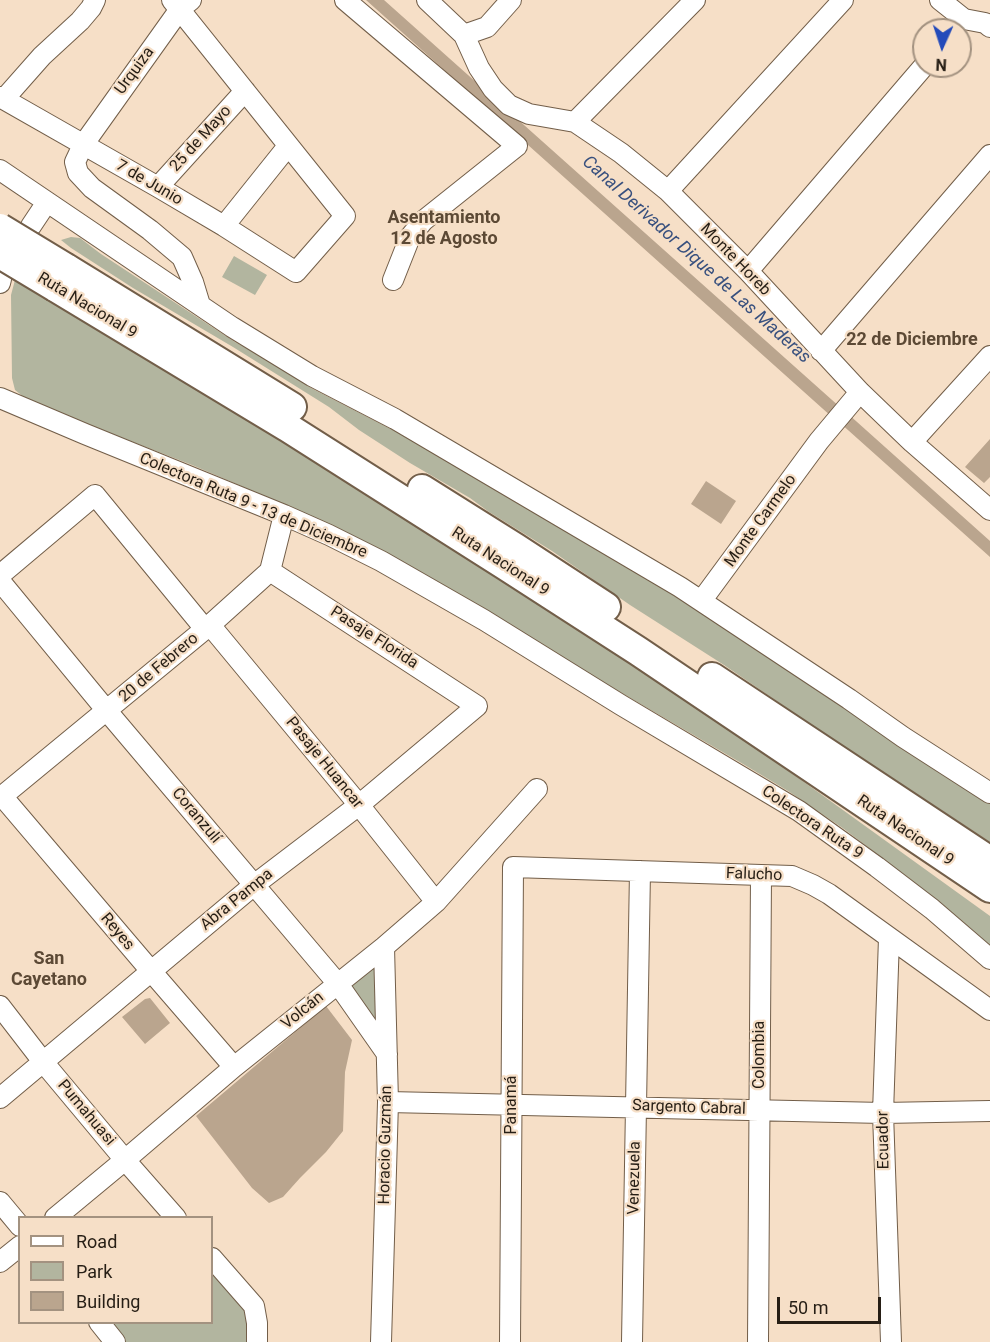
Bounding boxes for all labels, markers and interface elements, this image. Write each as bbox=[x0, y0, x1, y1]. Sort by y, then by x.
north arrow bbox=[912, 18, 972, 78]
street label: Urquiza bbox=[111, 43, 159, 99]
text: N bbox=[935, 55, 947, 74]
street label: 25 de Mayo bbox=[166, 102, 236, 176]
water label: Canal Derivador Dique de Las Maderas bbox=[577, 152, 815, 368]
street label: 7 de Junio bbox=[112, 156, 186, 210]
district label: Asentamiento 12 de Agosto bbox=[387, 207, 501, 250]
street label: Monte Horeb bbox=[696, 220, 774, 300]
street label: Ruta Nacional 9 bbox=[34, 269, 140, 343]
district label: 22 de Diciembre bbox=[846, 329, 978, 351]
street label: Colectora Ruta 9 - 13 de Diciembre bbox=[136, 449, 370, 563]
street label: Monte Carmelo bbox=[721, 471, 801, 571]
street label: Ruta Nacional 9 bbox=[448, 523, 552, 601]
street label: Pasaje Florida bbox=[326, 602, 422, 674]
street label: 20 de Febrero bbox=[115, 629, 203, 707]
street label: Pasaje Huancar bbox=[281, 713, 367, 813]
street label: Colectora Ruta 9 bbox=[758, 782, 866, 864]
street label: Coranzulí bbox=[167, 784, 225, 848]
street label: Ruta Nacional 9 bbox=[853, 792, 957, 870]
street label: Falucho bbox=[726, 864, 782, 886]
street label: Abra Pampa bbox=[197, 865, 277, 935]
street label: Reyes bbox=[96, 910, 138, 954]
district label: San Cayetano bbox=[11, 948, 87, 990]
street label: Volcán bbox=[278, 988, 328, 1034]
street label: Colombia bbox=[750, 1021, 770, 1089]
street label: Pumahuasi bbox=[53, 1076, 119, 1150]
street label: Panamá bbox=[502, 1076, 522, 1134]
street label: Horacio Guzmán bbox=[375, 1085, 397, 1205]
street label: Sargento Cabral bbox=[632, 1096, 746, 1120]
street label: Ecuador bbox=[874, 1111, 894, 1169]
street label: Venezuela bbox=[625, 1141, 645, 1215]
legend bbox=[18, 1216, 213, 1324]
text: Road bbox=[76, 1231, 117, 1252]
text: Park bbox=[76, 1261, 112, 1282]
scale bar bbox=[780, 1285, 884, 1323]
text: Building bbox=[76, 1291, 140, 1312]
text: 50 m bbox=[788, 1297, 828, 1318]

